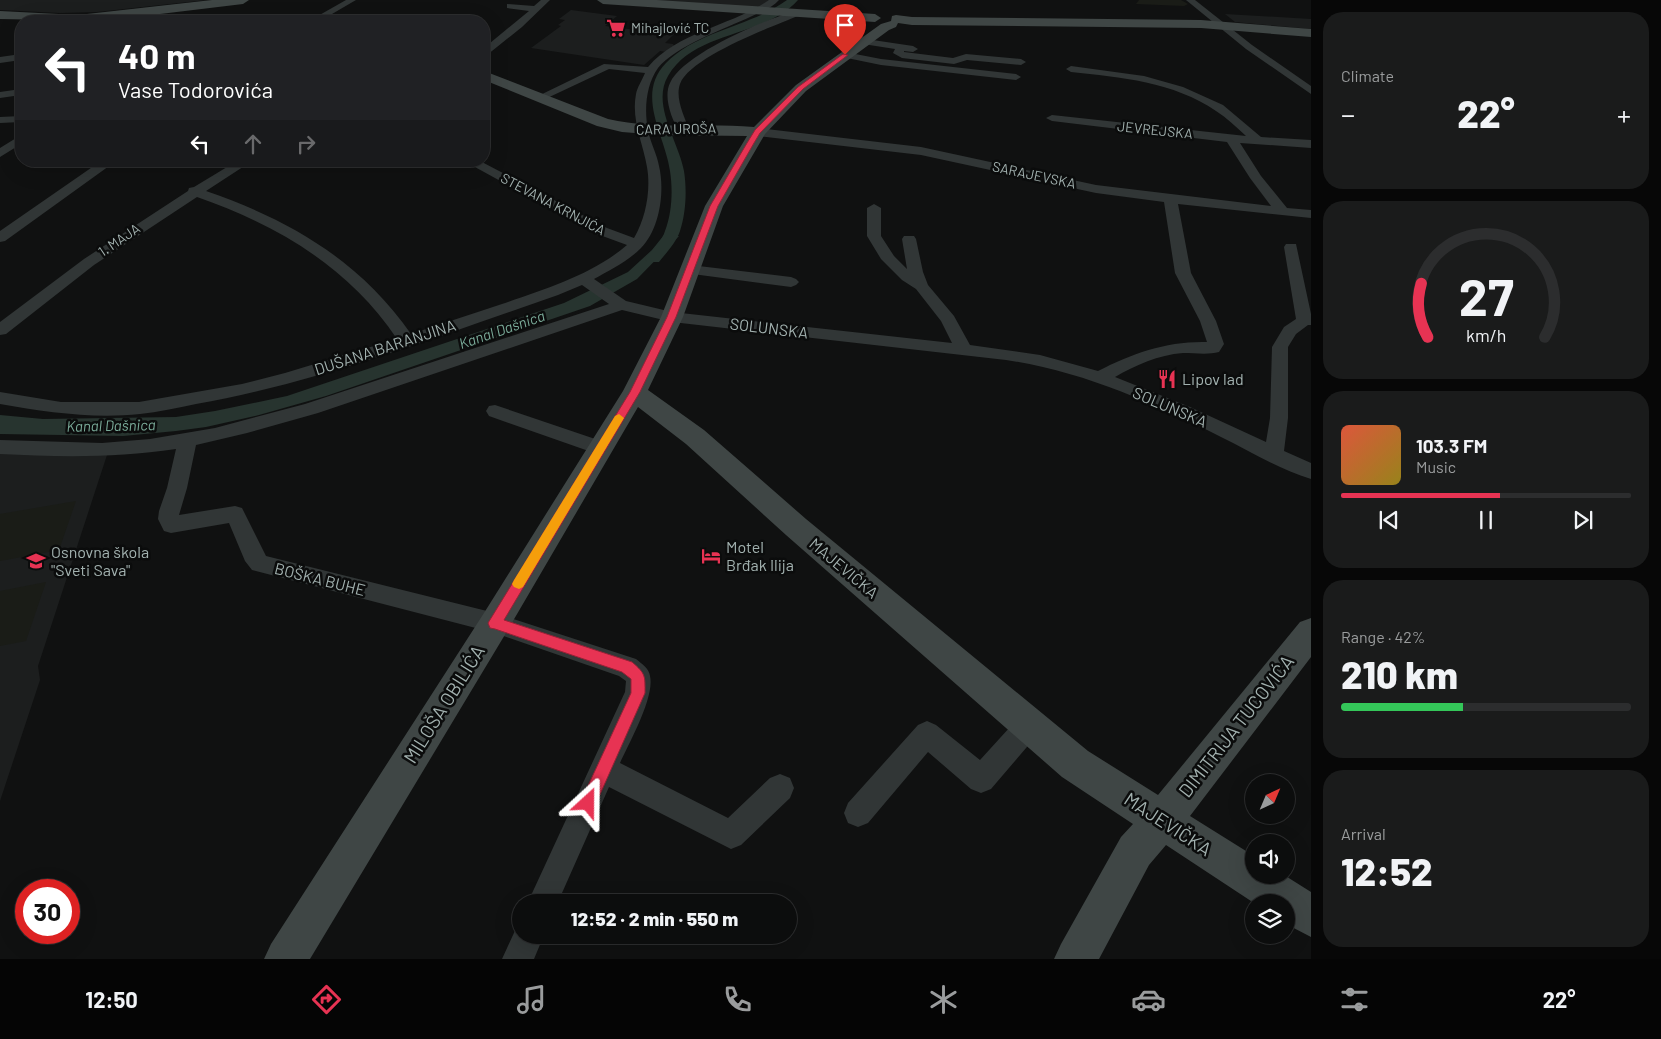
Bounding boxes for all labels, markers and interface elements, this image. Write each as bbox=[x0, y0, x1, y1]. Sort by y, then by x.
pin bbox=[824, 4, 866, 55]
icon: arrive bbox=[831, 11, 859, 39]
supermarket icon: Mihajlović TC bbox=[605, 17, 627, 39]
place label: Mihajlović TC bbox=[631, 19, 709, 36]
text: 40 m bbox=[118, 34, 195, 76]
icon: left bbox=[35, 35, 100, 100]
text: Climate bbox=[1341, 66, 1394, 85]
text: Vase Todorovića bbox=[118, 76, 273, 102]
text: 22° bbox=[1457, 90, 1515, 136]
text: − bbox=[1341, 97, 1355, 131]
text: + bbox=[1617, 97, 1631, 131]
street label: JEVREJSKA bbox=[1117, 117, 1194, 142]
street label: CARA UROŠA bbox=[636, 119, 717, 138]
icon: left bbox=[186, 130, 214, 158]
icon: ahead bbox=[239, 130, 267, 158]
icon: right bbox=[292, 130, 320, 158]
street label: SARAJEVSKA bbox=[991, 157, 1078, 192]
street label: STEVANA KRNJIĆA bbox=[498, 169, 609, 239]
street label: 1. MAJA bbox=[95, 219, 143, 260]
text: 27 bbox=[1459, 264, 1514, 326]
water label: Kanal Dašnica bbox=[456, 306, 547, 352]
street label: SOLUNSKA bbox=[729, 313, 810, 342]
street label: DUŠANA BARANJINA bbox=[312, 315, 458, 378]
text: km/h bbox=[1466, 324, 1506, 346]
restaurant icon: Lipov lad bbox=[1156, 368, 1178, 390]
place label: Lipov lad bbox=[1182, 369, 1244, 388]
street label: SOLUNSKA bbox=[1130, 382, 1210, 431]
water label: Kanal Dašnica bbox=[66, 415, 156, 435]
text: 103.3 FM bbox=[1416, 434, 1487, 457]
text: Music bbox=[1416, 457, 1456, 476]
icon: previous bbox=[1375, 506, 1403, 534]
icon: pause bbox=[1472, 506, 1500, 534]
icon: next bbox=[1569, 506, 1597, 534]
street label: MAJEVIČKA bbox=[806, 533, 883, 602]
place label: Motel Brđak Ilija bbox=[726, 537, 794, 574]
place label: Osnovna škola "Sveti Sava" bbox=[51, 542, 149, 579]
hotel icon: Motel Brđak Ilija bbox=[700, 545, 722, 567]
school or university icon: Osnovna škola "Sveti Sava" bbox=[25, 550, 47, 572]
street label: BOŠKA BUHE bbox=[273, 558, 368, 599]
text: Range · 42% bbox=[1341, 627, 1425, 646]
street label: MILOŠA OBILIĆA bbox=[398, 640, 489, 767]
street label: DIMITRIJA TUCOVIĆA bbox=[1173, 650, 1298, 801]
text: 210 km bbox=[1341, 651, 1458, 697]
north arrow bbox=[1245, 774, 1295, 824]
map controls bbox=[1245, 774, 1295, 944]
position arrow bbox=[561, 776, 613, 828]
street label: MAJEVIČKA bbox=[1120, 787, 1216, 860]
text: Arrival bbox=[1341, 824, 1386, 843]
button: sound bbox=[1245, 834, 1295, 884]
text: 12:52 bbox=[1341, 848, 1433, 894]
speed limit sign: 30 bbox=[15, 879, 80, 944]
button: layers bbox=[1245, 894, 1295, 944]
text: 12:52 · 2 min · 550 m bbox=[571, 907, 738, 930]
icon: directions bbox=[309, 982, 344, 1017]
icon: music bbox=[514, 982, 549, 1017]
icon: phone bbox=[720, 982, 755, 1017]
icon: climate bbox=[926, 982, 961, 1017]
icon: car bbox=[1131, 982, 1166, 1017]
icon: filters bbox=[1337, 982, 1372, 1017]
text: 12:50 bbox=[85, 986, 138, 1012]
text: 22° bbox=[1543, 986, 1576, 1012]

